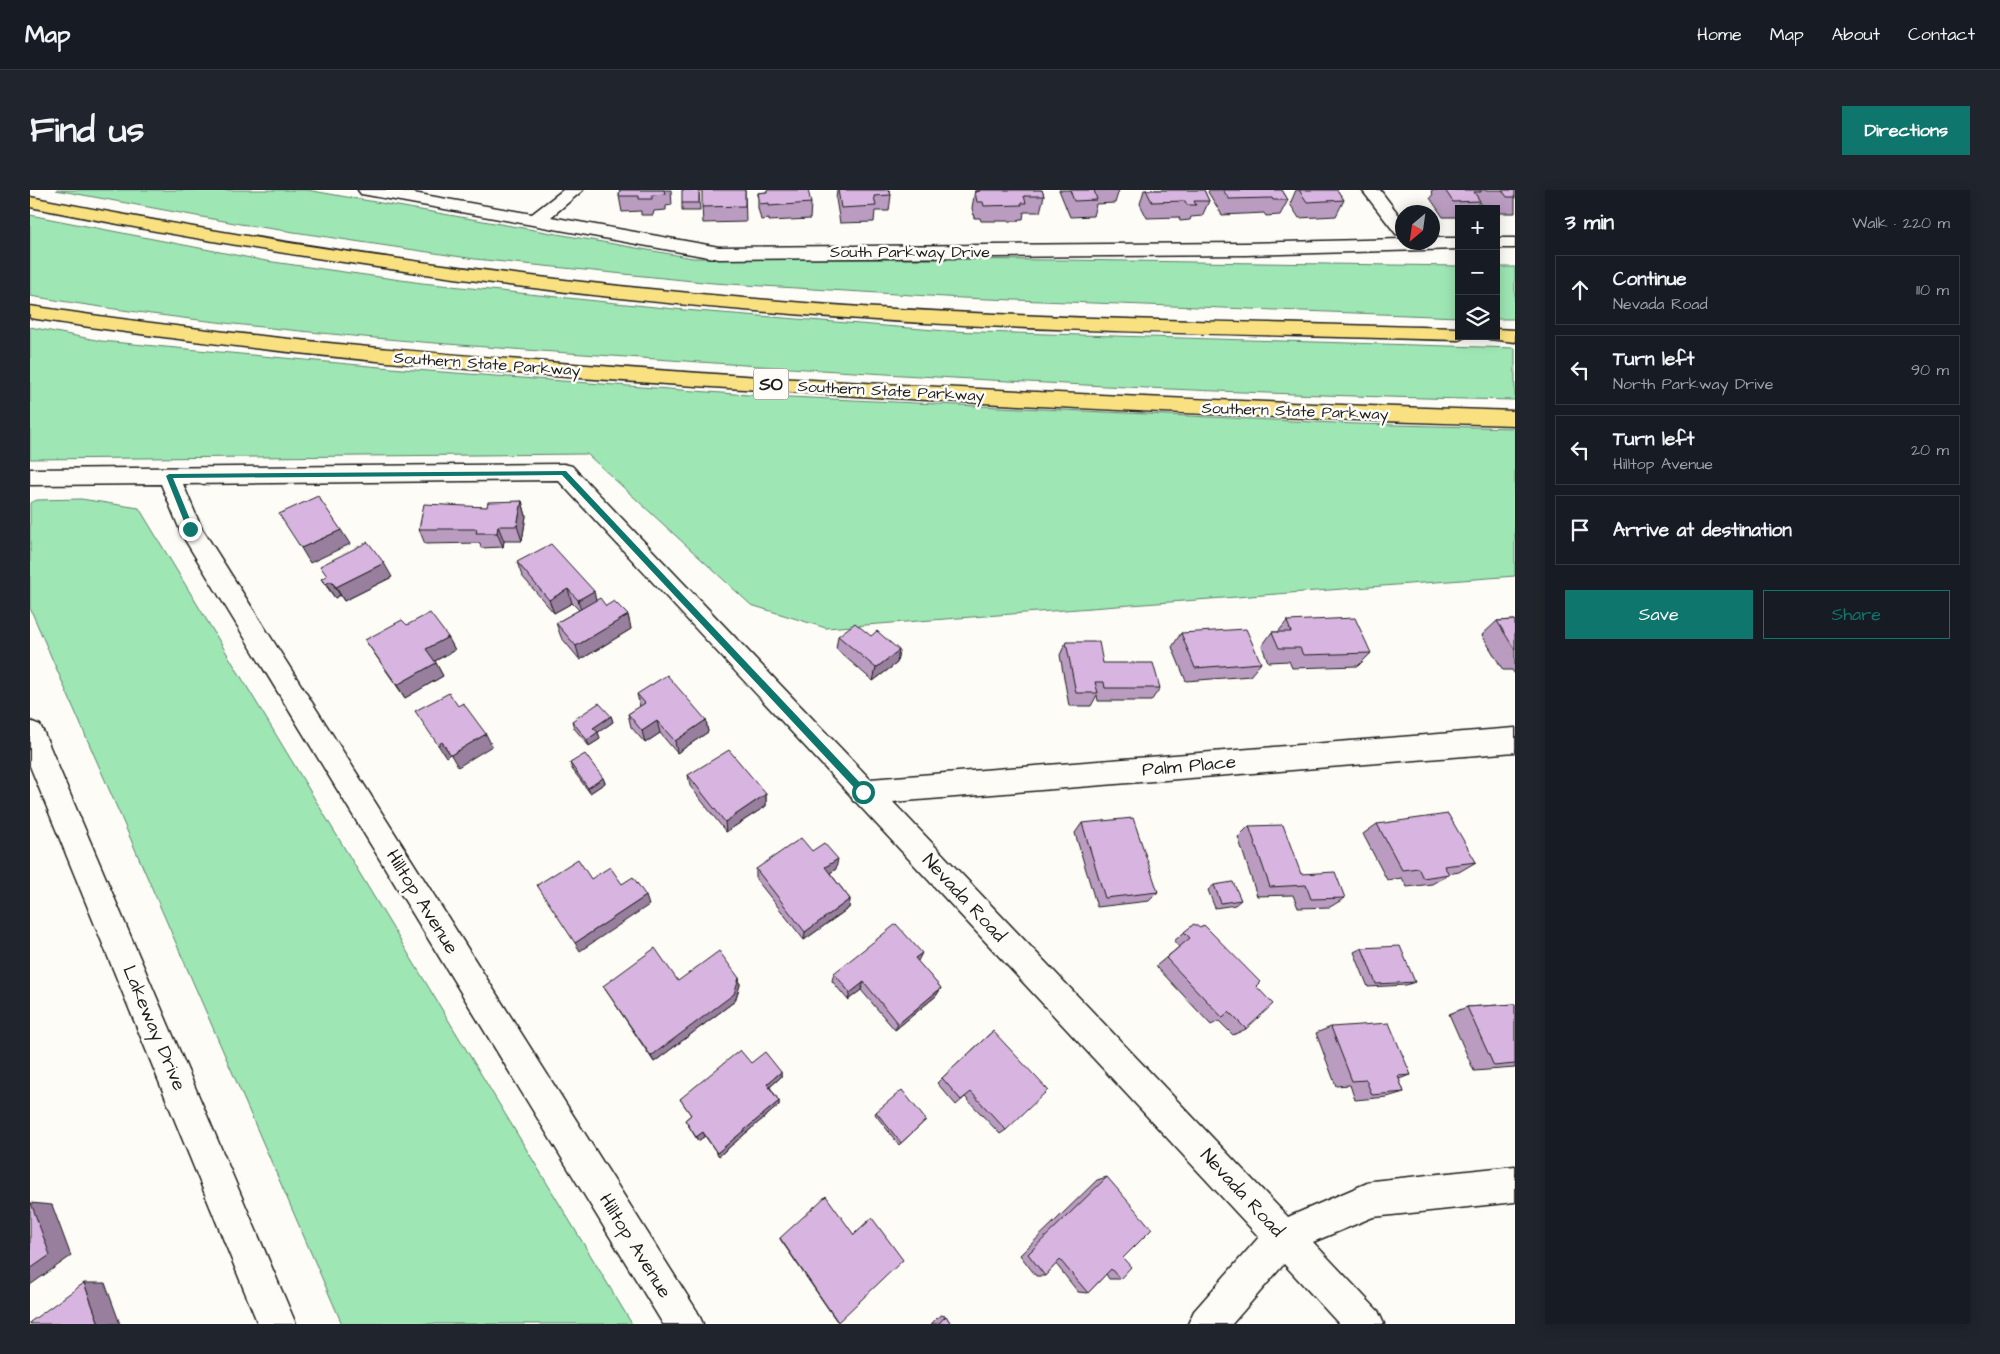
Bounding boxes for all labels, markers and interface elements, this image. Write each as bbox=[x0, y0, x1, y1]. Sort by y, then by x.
text: Map bbox=[25, 18, 70, 52]
text: Home bbox=[1697, 22, 1742, 47]
text: Map bbox=[1770, 22, 1804, 47]
text: About bbox=[1832, 22, 1880, 47]
text: Contact bbox=[1908, 22, 1975, 47]
text: Find us bbox=[30, 106, 144, 155]
button: Directions bbox=[1842, 106, 1970, 155]
north arrow bbox=[1395, 205, 1440, 250]
map controls bbox=[1455, 205, 1500, 340]
button: + bbox=[1455, 205, 1500, 250]
text: 3 min bbox=[1565, 208, 1614, 237]
text: Walk · 220 m bbox=[1852, 212, 1950, 234]
street label: South Parkway Drive bbox=[830, 241, 990, 264]
button: − bbox=[1455, 250, 1500, 295]
text: Continue bbox=[1613, 266, 1687, 293]
icon: ahead bbox=[1566, 276, 1594, 304]
text: 110 m bbox=[1916, 279, 1949, 301]
text: Nevada Road bbox=[1613, 293, 1708, 315]
button: layers bbox=[1455, 295, 1500, 340]
text: Turn left bbox=[1613, 346, 1694, 373]
street label: Southern State Parkway bbox=[393, 347, 581, 383]
icon: left bbox=[1566, 356, 1594, 384]
text: 90 m bbox=[1911, 359, 1949, 381]
road number: SO bbox=[754, 368, 788, 400]
text: North Parkway Drive bbox=[1613, 373, 1774, 395]
street label: Southern State Parkway bbox=[797, 375, 985, 408]
street label: Southern State Parkway bbox=[1201, 397, 1389, 426]
text: Turn left bbox=[1613, 426, 1694, 453]
icon: left bbox=[1566, 436, 1594, 464]
text: 20 m bbox=[1911, 439, 1949, 461]
text: Hilltop Avenue bbox=[1613, 453, 1713, 475]
icon: arrive bbox=[1566, 516, 1594, 544]
text: Arrive at destination bbox=[1613, 517, 1792, 544]
route end bbox=[179, 518, 202, 541]
button: Save bbox=[1565, 590, 1753, 639]
button: Share bbox=[1763, 590, 1950, 639]
street label: Palm Place bbox=[1141, 748, 1237, 784]
route start bbox=[852, 781, 875, 804]
street label: Hilltop Avenue bbox=[379, 845, 465, 959]
street label: Nevada Road bbox=[916, 848, 1012, 948]
street label: Lakeway Drive bbox=[115, 961, 193, 1095]
street label: Nevada Road bbox=[1194, 1143, 1290, 1243]
street label: Hilltop Avenue bbox=[592, 1189, 678, 1303]

